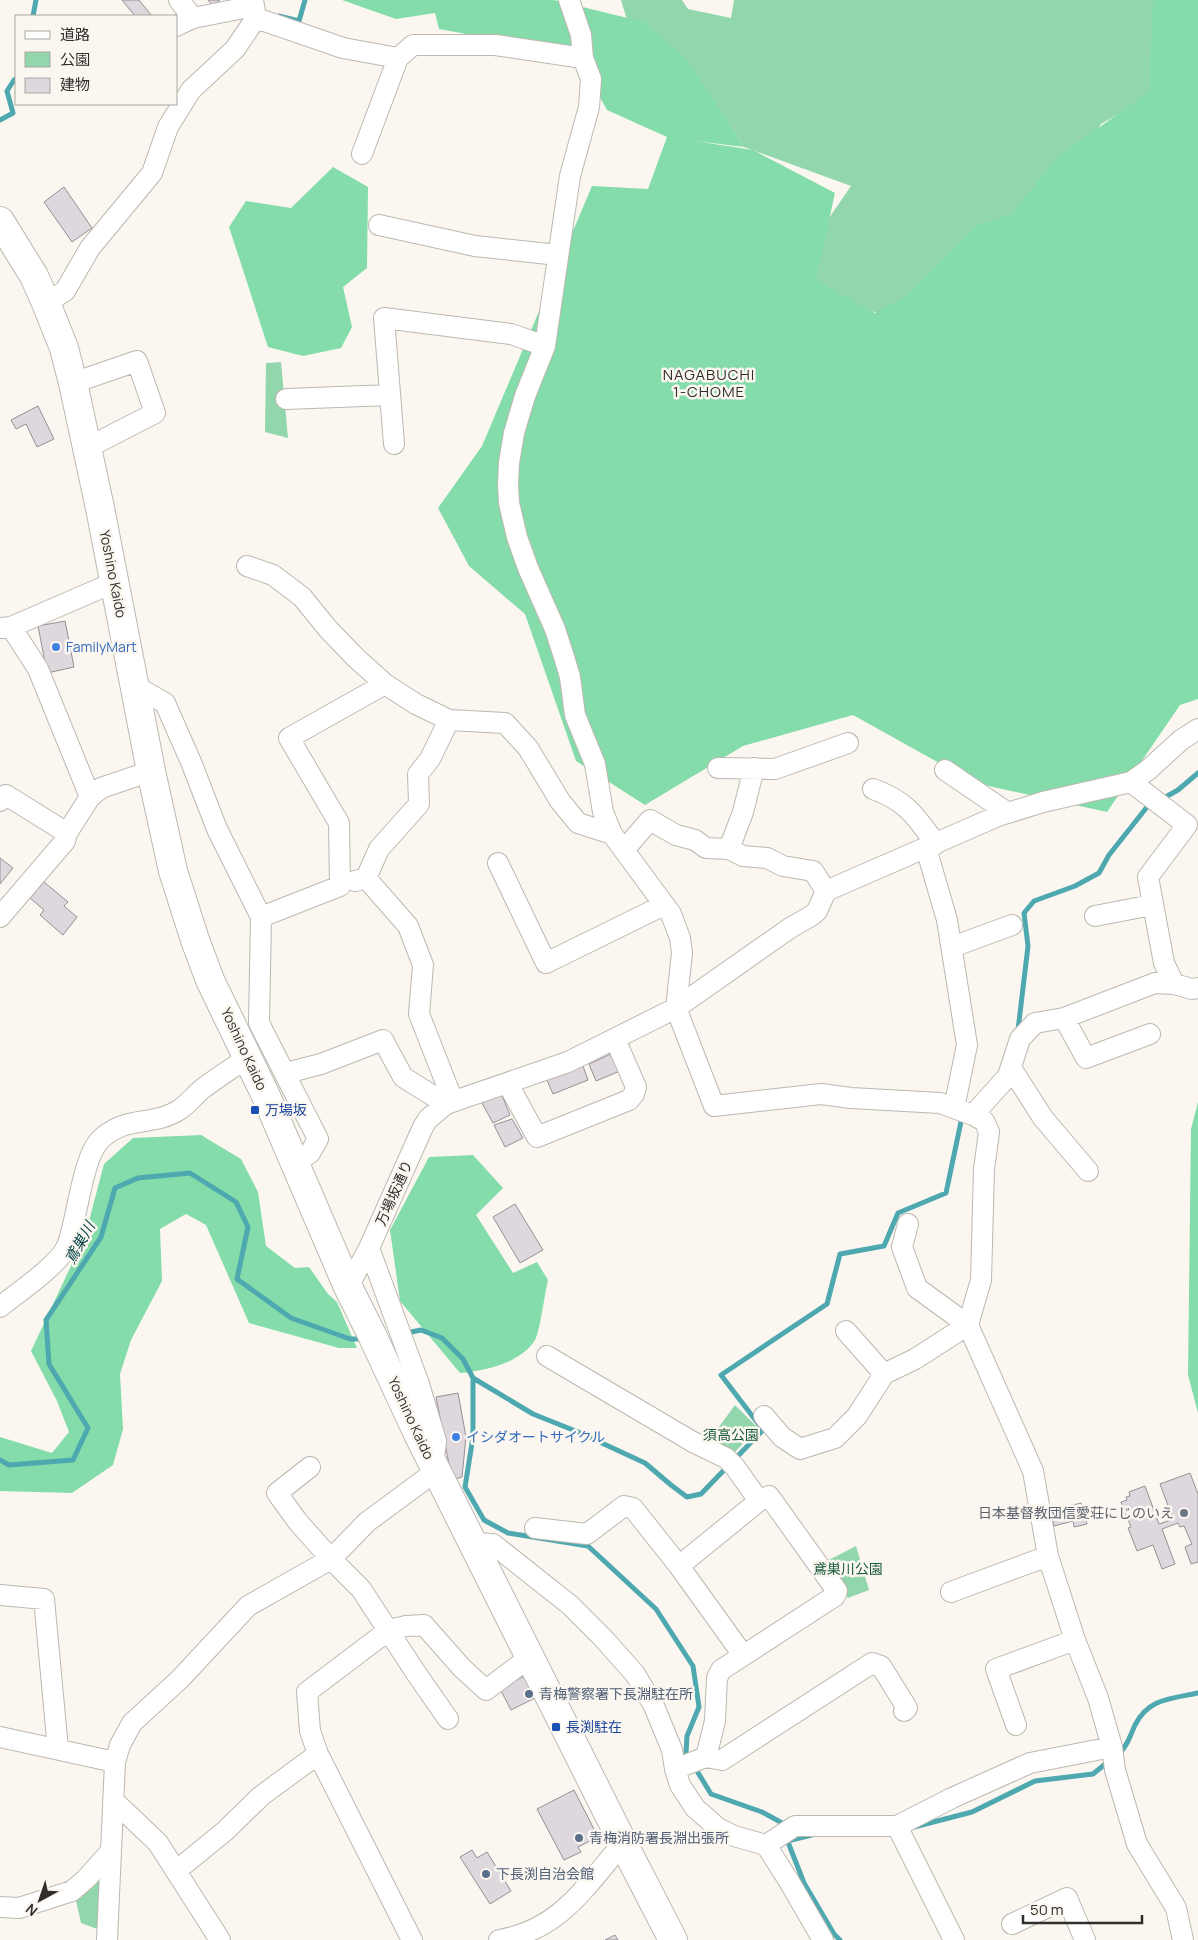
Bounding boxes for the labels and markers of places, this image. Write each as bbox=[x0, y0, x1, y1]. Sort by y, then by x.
place label: FamilyMart bbox=[66, 637, 137, 656]
marker: FamilyMart bbox=[50, 641, 62, 653]
place label: 万場坂 bbox=[265, 1100, 307, 1119]
marker: 万場坂 bbox=[249, 1104, 261, 1116]
place label: イシダオートサイクル bbox=[466, 1427, 605, 1446]
marker: イシダオートサイクル bbox=[450, 1431, 462, 1443]
place label: 日本基督教団信愛荘にじのいえ bbox=[978, 1503, 1174, 1522]
marker: 日本基督教団信愛荘にじのいえ bbox=[1178, 1507, 1190, 1519]
place label: 青梅警察署下長淵駐在所 bbox=[539, 1684, 693, 1703]
marker: 青梅警察署下長淵駐在所 bbox=[523, 1688, 535, 1700]
place label: 長渕駐在 bbox=[566, 1717, 622, 1736]
marker: 長渕駐在 bbox=[550, 1721, 562, 1733]
place label: 青梅消防署長淵出張所 bbox=[589, 1828, 729, 1847]
marker: 青梅消防署長淵出張所 bbox=[573, 1832, 585, 1844]
place label: 下長渕自治会館 bbox=[496, 1864, 594, 1883]
marker: 下長渕自治会館 bbox=[480, 1868, 492, 1880]

